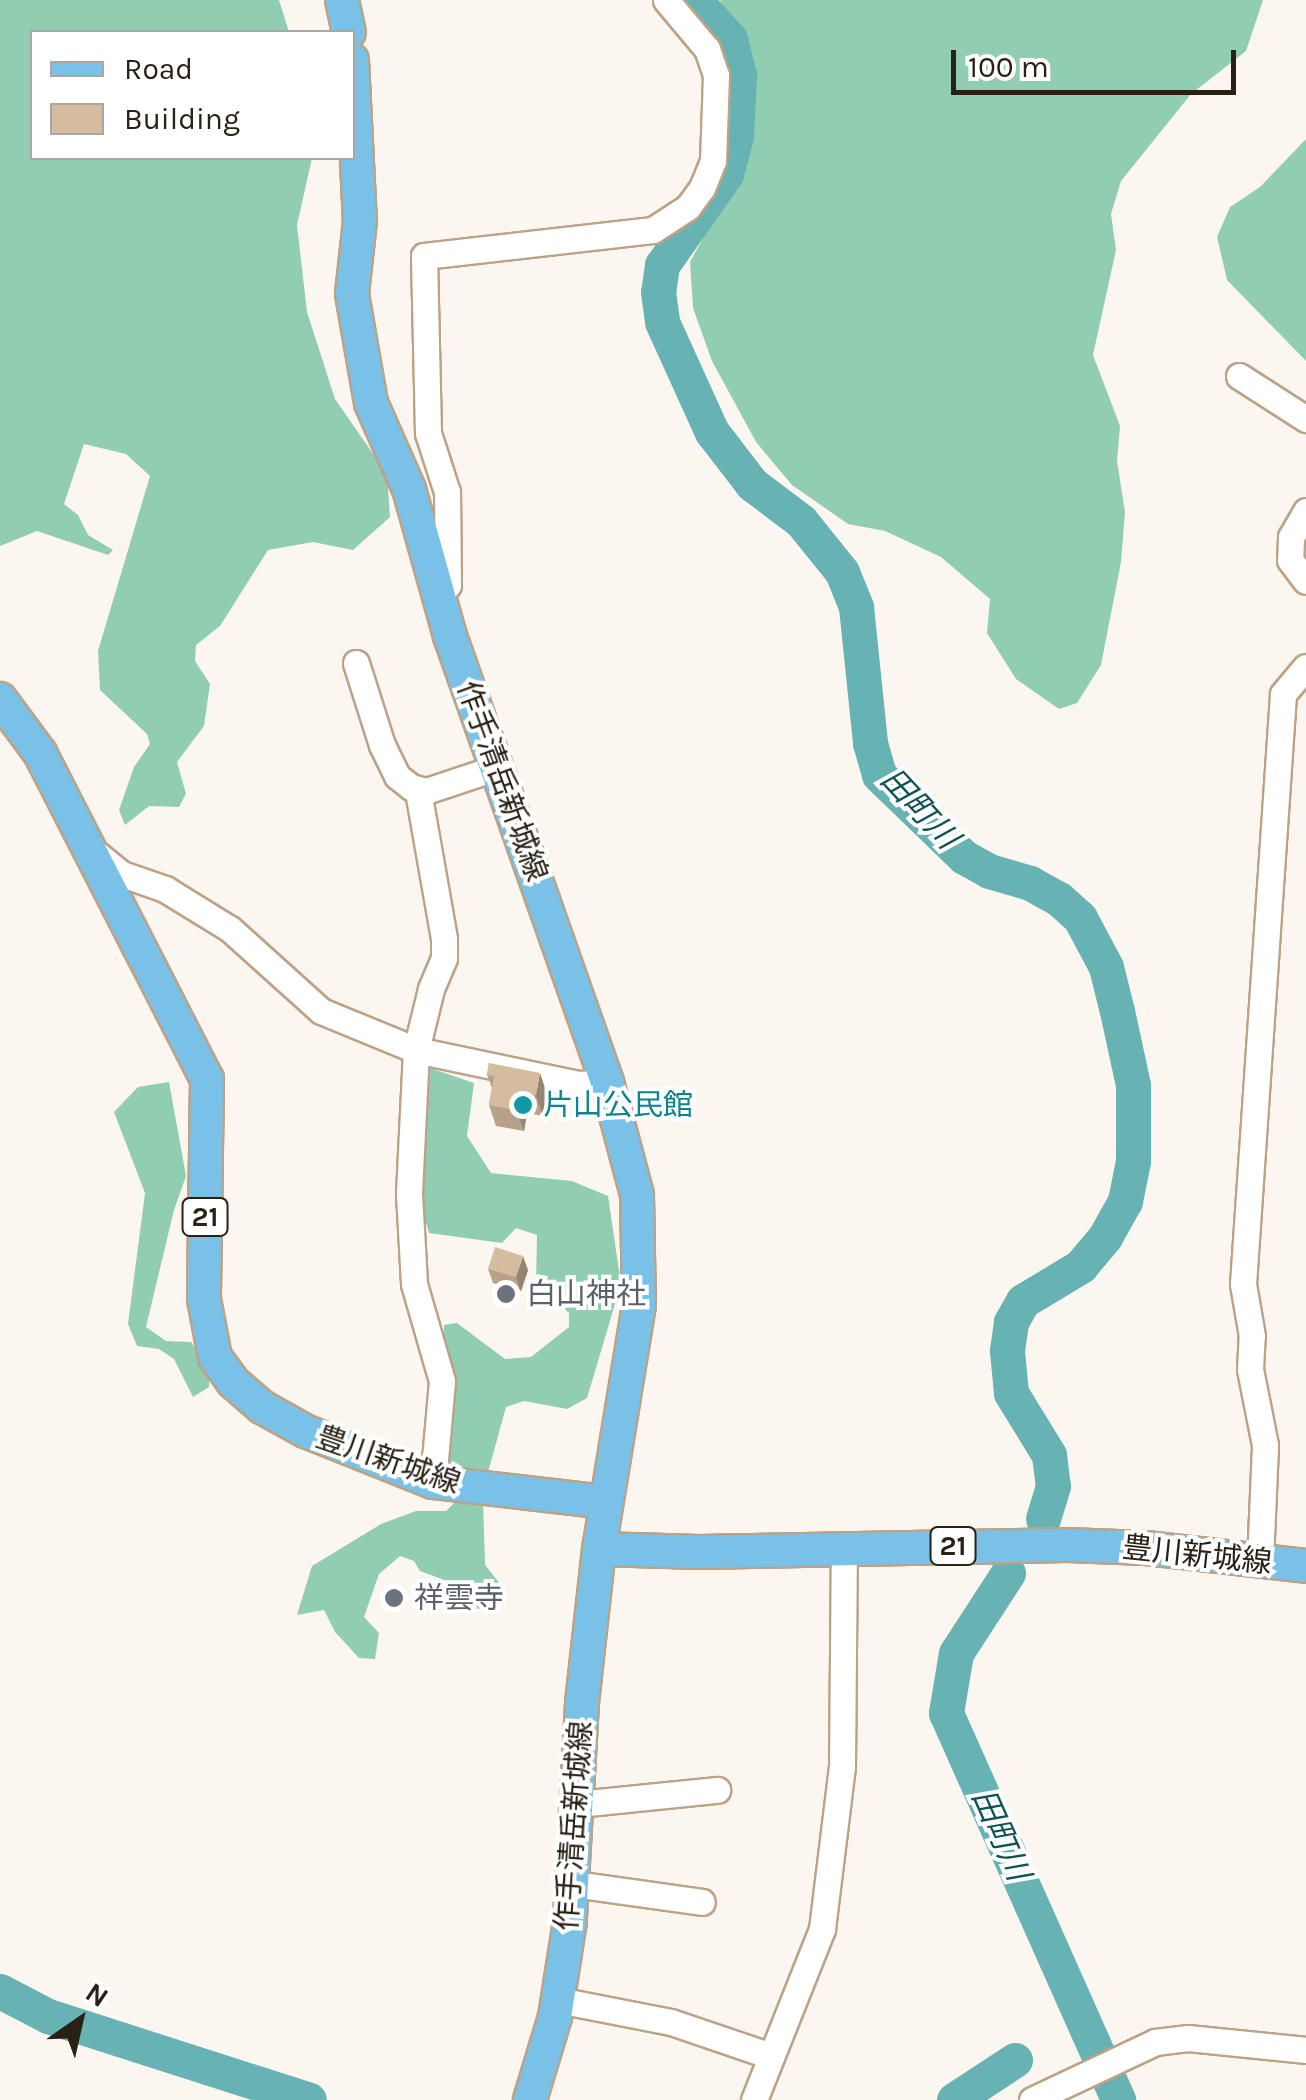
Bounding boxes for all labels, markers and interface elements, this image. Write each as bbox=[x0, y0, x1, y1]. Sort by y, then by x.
legend bbox=[30, 30, 355, 160]
scale bar bbox=[956, 30, 1241, 92]
text: 100 m bbox=[968, 49, 1049, 85]
text: Road bbox=[124, 51, 193, 87]
text: Building bbox=[124, 101, 240, 137]
street label: 作手清岳新城線 bbox=[449, 676, 555, 886]
water label: 田町川 bbox=[872, 761, 966, 857]
place label: 片山公民館 bbox=[543, 1087, 693, 1123]
marker: 片山公民館 bbox=[512, 1094, 534, 1116]
road number: 21 bbox=[180, 1194, 230, 1240]
place label: 白山神社 bbox=[526, 1276, 646, 1312]
marker: 白山神社 bbox=[495, 1283, 517, 1305]
street label: 豊川新城線 bbox=[311, 1419, 465, 1501]
road number: 21 bbox=[928, 1523, 978, 1569]
street label: 豊川新城線 bbox=[1121, 1529, 1273, 1581]
place label: 祥雲寺 bbox=[414, 1580, 504, 1616]
marker: 祥雲寺 bbox=[383, 1587, 405, 1609]
street label: 作手清岳新城線 bbox=[549, 1720, 599, 1932]
water label: 田町川 bbox=[963, 1783, 1037, 1887]
north arrow bbox=[30, 1970, 130, 2070]
text: N bbox=[79, 1975, 115, 2014]

